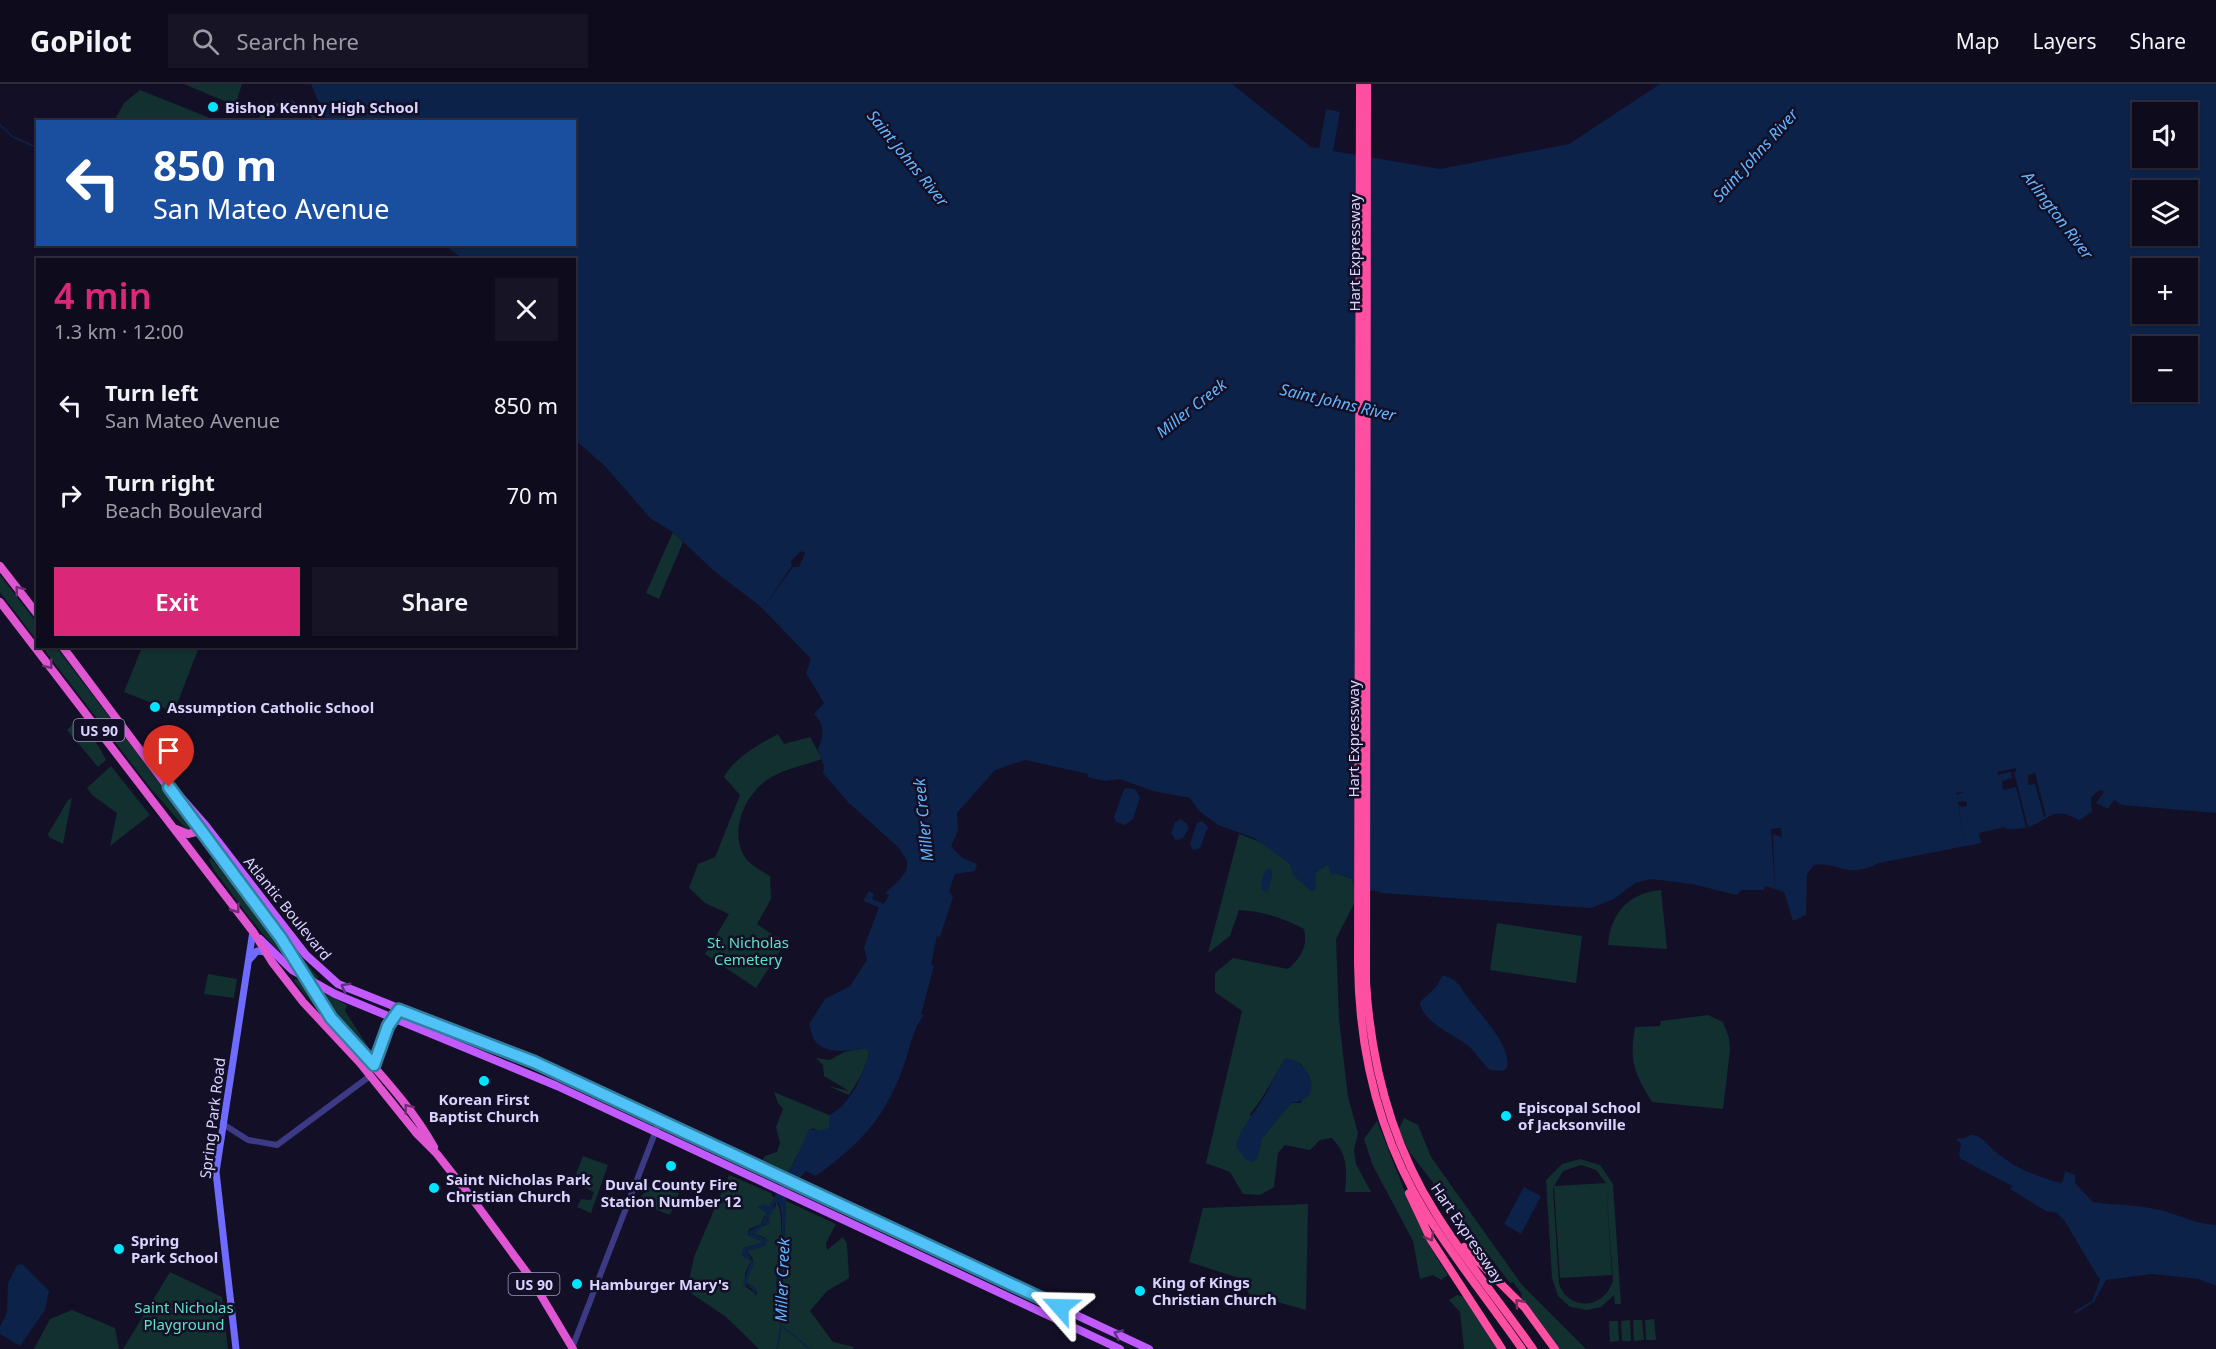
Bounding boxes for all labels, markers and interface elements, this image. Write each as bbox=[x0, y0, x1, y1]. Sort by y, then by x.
search box bbox=[168, 14, 588, 68]
text: GoPilot bbox=[30, 22, 132, 60]
icon: search bbox=[189, 25, 222, 58]
text: Search here bbox=[237, 26, 359, 56]
text: Map bbox=[1956, 27, 2000, 55]
text: Layers bbox=[2033, 27, 2097, 55]
text: Share bbox=[2130, 27, 2186, 55]
place label: Bishop Kenny High School bbox=[225, 97, 418, 117]
marker: Bishop Kenny High School bbox=[206, 100, 220, 114]
map controls bbox=[2132, 102, 2198, 402]
button: sound bbox=[2132, 102, 2198, 168]
water label: Saint Johns River bbox=[1707, 103, 1803, 206]
water label: Saint Johns River bbox=[862, 105, 954, 211]
text: 850 m bbox=[153, 136, 277, 193]
icon: left bbox=[54, 144, 132, 222]
water label: Arlington River bbox=[2017, 166, 2099, 264]
button: layers bbox=[2132, 180, 2198, 246]
text: San Mateo Avenue bbox=[153, 190, 389, 227]
street label: Hart Expressway bbox=[1344, 194, 1364, 312]
button: + bbox=[2132, 258, 2198, 324]
text: 4 min bbox=[54, 271, 152, 320]
button: close bbox=[495, 278, 558, 341]
text: 1.3 km · 12:00 bbox=[54, 318, 184, 345]
button: − bbox=[2132, 336, 2198, 402]
water label: Miller Creek bbox=[1151, 373, 1232, 442]
text: Turn left bbox=[105, 377, 199, 407]
water label: Saint Johns River bbox=[1278, 378, 1399, 426]
icon: left bbox=[54, 389, 87, 422]
text: 850 m bbox=[494, 390, 558, 420]
text: San Mateo Avenue bbox=[105, 407, 280, 434]
text: Turn right bbox=[105, 467, 215, 497]
icon: right bbox=[54, 479, 87, 512]
text: 70 m bbox=[507, 480, 558, 510]
text: Beach Boulevard bbox=[105, 497, 263, 524]
button: Exit bbox=[54, 567, 300, 636]
button: Share bbox=[312, 567, 558, 636]
one-way arrow bbox=[15, 586, 26, 597]
one-way arrow bbox=[41, 658, 52, 669]
street label: Hart Expressway bbox=[1343, 680, 1363, 798]
place label: Assumption Catholic School bbox=[167, 697, 374, 717]
marker: Assumption Catholic School bbox=[148, 700, 162, 714]
road number: US 90 bbox=[74, 719, 124, 741]
pin bbox=[143, 725, 194, 787]
icon: arrive bbox=[152, 734, 185, 767]
water label: Miller Creek bbox=[908, 776, 938, 863]
street label: Atlantic Boulevard bbox=[240, 852, 336, 964]
one-way arrow bbox=[229, 903, 240, 914]
park label: St. Nicholas Cemetery bbox=[707, 932, 789, 969]
one-way arrow bbox=[340, 983, 351, 995]
street label: Spring Park Road bbox=[195, 1056, 229, 1180]
marker: Korean First Baptist Church bbox=[477, 1074, 491, 1088]
place label: Korean First Baptist Church bbox=[429, 1089, 539, 1126]
place label: Episcopal School of Jacksonville bbox=[1518, 1097, 1641, 1134]
one-way arrow bbox=[404, 1104, 415, 1115]
marker: Episcopal School of Jacksonville bbox=[1499, 1109, 1513, 1123]
marker: Duval County Fire Station Number 12 bbox=[664, 1159, 678, 1173]
place label: Saint Nicholas Park Christian Church bbox=[446, 1169, 591, 1206]
place label: Duval County Fire Station Number 12 bbox=[601, 1174, 742, 1211]
street label: Hart Expressway bbox=[1427, 1179, 1509, 1287]
marker: Saint Nicholas Park Christian Church bbox=[427, 1181, 441, 1195]
place label: Spring Park School bbox=[131, 1230, 218, 1267]
one-way arrow bbox=[1423, 1231, 1434, 1241]
water label: Miller Creek bbox=[770, 1237, 794, 1322]
marker: Spring Park School bbox=[112, 1242, 126, 1256]
place label: King of Kings Christian Church bbox=[1152, 1272, 1277, 1309]
road number: US 90 bbox=[508, 1273, 560, 1295]
place label: Hamburger Mary's bbox=[589, 1274, 729, 1294]
position arrow bbox=[1028, 1275, 1092, 1339]
marker: Hamburger Mary's bbox=[570, 1277, 584, 1291]
marker: King of Kings Christian Church bbox=[1133, 1284, 1147, 1298]
park label: Saint Nicholas Playground bbox=[134, 1297, 234, 1334]
one-way arrow bbox=[1515, 1299, 1526, 1310]
one-way arrow bbox=[1113, 1330, 1124, 1342]

